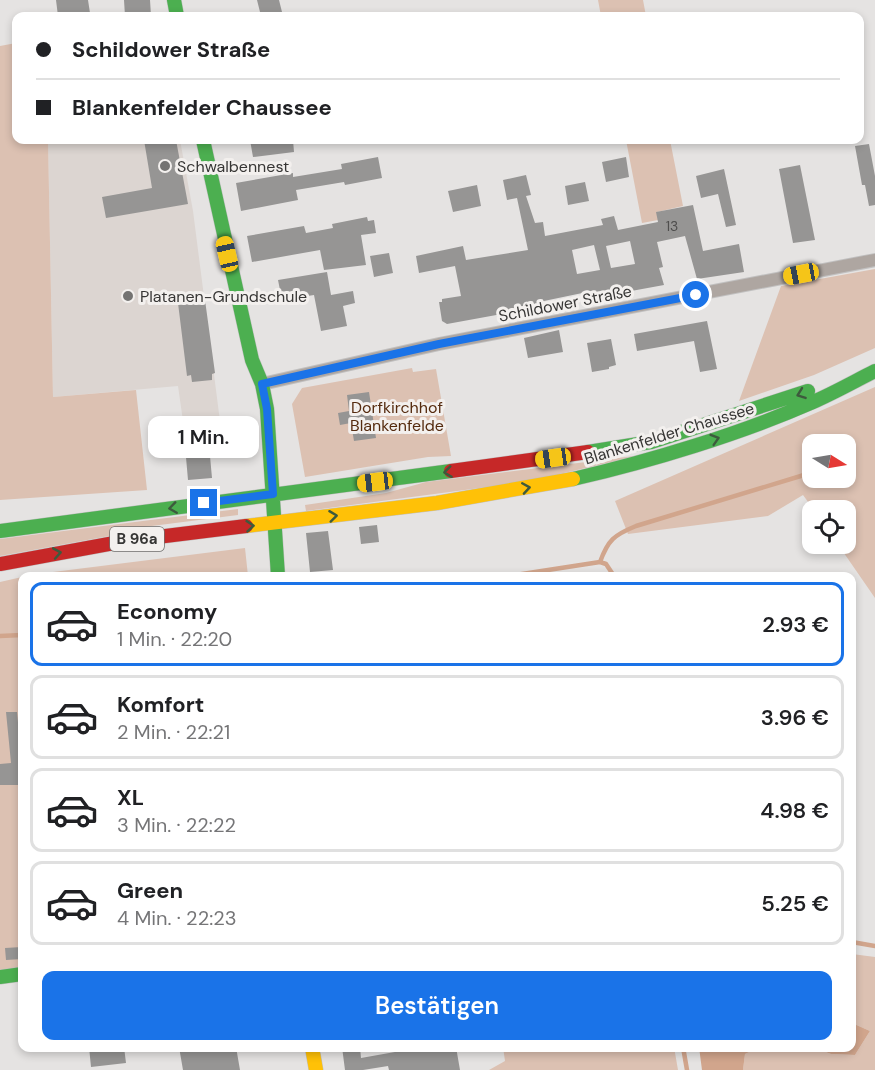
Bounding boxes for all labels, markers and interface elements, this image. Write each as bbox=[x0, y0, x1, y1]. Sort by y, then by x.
text: Schildower Straße bbox=[72, 35, 270, 64]
text: Blankenfelder Chaussee bbox=[72, 93, 332, 122]
place label: Schwalbennest bbox=[177, 156, 289, 177]
marker: Schwalbennest bbox=[158, 159, 172, 173]
house number: 13 bbox=[666, 217, 678, 235]
car bbox=[214, 234, 240, 274]
car bbox=[782, 262, 820, 286]
street label: Schildower Straße bbox=[497, 280, 633, 327]
route start bbox=[682, 281, 709, 308]
place label: Platanen-Grundschule bbox=[140, 286, 307, 307]
marker: Platanen-Grundschule bbox=[121, 289, 135, 303]
one-way arrow bbox=[796, 386, 807, 399]
park label: Dorfkirchhof Blankenfelde bbox=[350, 397, 444, 436]
street label: Blankenfelder Chaussee bbox=[582, 398, 757, 469]
callout: 1 Min. bbox=[148, 416, 260, 458]
text: 1 Min. bbox=[178, 424, 229, 450]
one-way arrow bbox=[709, 434, 720, 446]
north arrow bbox=[802, 434, 856, 488]
map controls bbox=[802, 434, 856, 554]
car bbox=[534, 447, 572, 469]
one-way arrow bbox=[443, 466, 452, 478]
car bbox=[356, 471, 394, 493]
one-way arrow bbox=[522, 483, 531, 495]
route end bbox=[190, 489, 217, 516]
button: locate bbox=[802, 500, 856, 554]
one-way arrow bbox=[169, 501, 178, 513]
one-way arrow bbox=[329, 511, 338, 523]
one-way arrow bbox=[246, 520, 255, 533]
road number: B 96a bbox=[110, 527, 164, 551]
one-way arrow bbox=[53, 547, 62, 559]
icon: car bbox=[45, 597, 99, 651]
text: Economy bbox=[117, 597, 217, 626]
text: 2.93 € bbox=[762, 610, 829, 639]
text: 1 Min. · 22:20 bbox=[117, 626, 232, 652]
icon: car bbox=[45, 690, 99, 744]
text: Komfort bbox=[117, 690, 204, 719]
text: 3.96 € bbox=[761, 703, 829, 732]
text: 2 Min. · 22:21 bbox=[117, 719, 230, 745]
icon: car bbox=[45, 783, 99, 837]
text: XL bbox=[117, 783, 144, 812]
text: 4.98 € bbox=[760, 796, 829, 825]
text: 3 Min. · 22:22 bbox=[117, 812, 236, 838]
icon: car bbox=[45, 876, 99, 930]
text: Green bbox=[117, 876, 183, 905]
text: 5.25 € bbox=[761, 889, 829, 918]
text: 4 Min. · 22:23 bbox=[117, 905, 237, 931]
button: Bestätigen bbox=[42, 971, 832, 1040]

